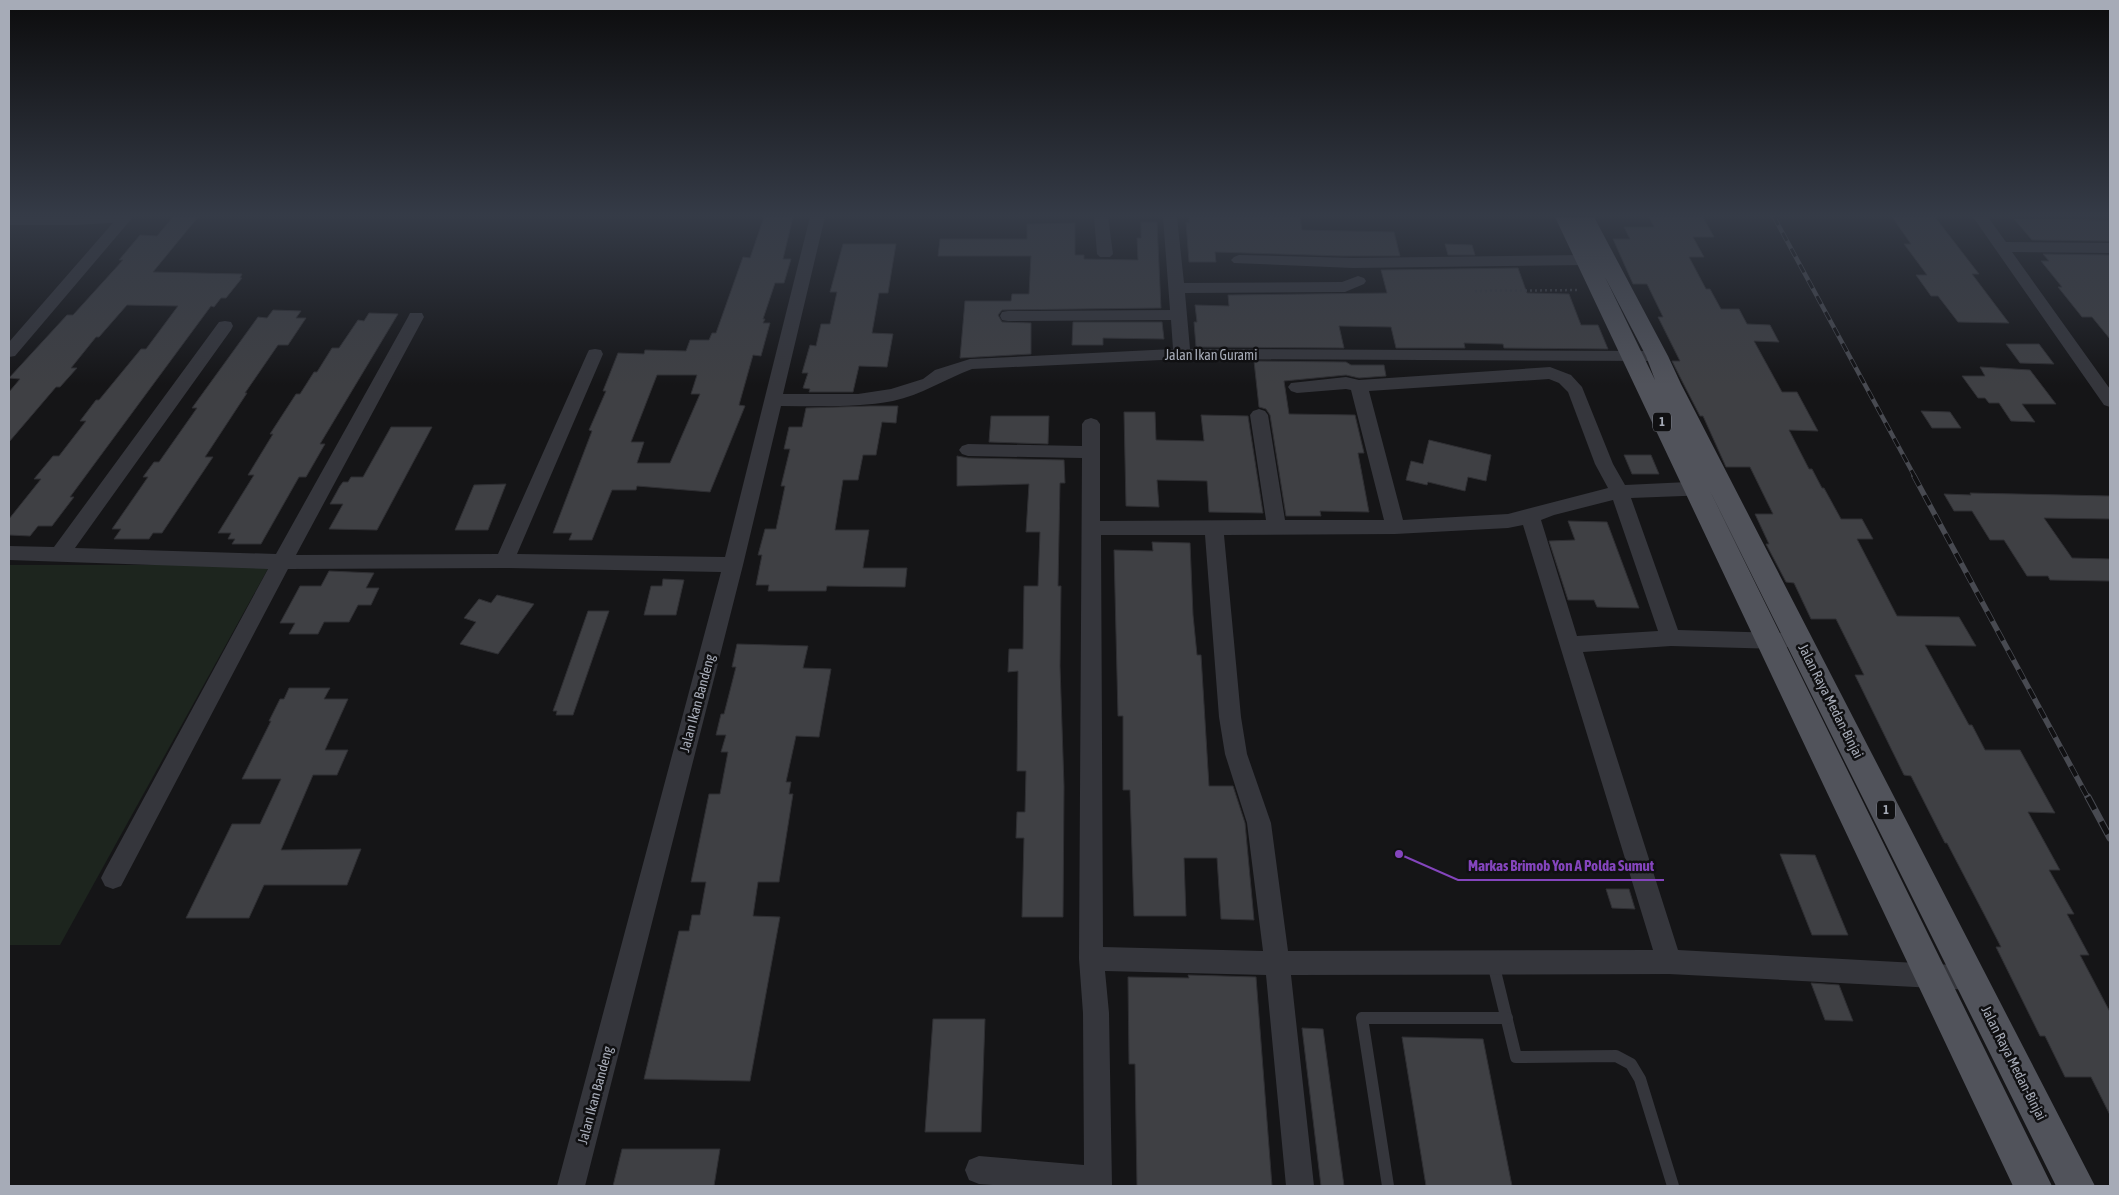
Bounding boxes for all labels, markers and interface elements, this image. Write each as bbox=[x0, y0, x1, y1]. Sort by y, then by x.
street label: Jalan Ikan Gurami bbox=[1165, 347, 1257, 363]
road number: 1 bbox=[1653, 412, 1671, 432]
street label: Jalan Raya Medan-Binjai bbox=[1795, 641, 1867, 761]
street label: Jalan Ikan Bandeng bbox=[676, 652, 718, 754]
road number: 1 bbox=[1877, 800, 1895, 820]
callout: Markas Brimob Yon A Polda Sumut bbox=[1458, 850, 1664, 880]
text: Markas Brimob Yon A Polda Sumut bbox=[1468, 857, 1655, 874]
street label: Jalan Raya Medan-Binjai bbox=[1978, 1003, 2050, 1123]
street label: Jalan Ikan Bandeng bbox=[574, 1044, 616, 1146]

